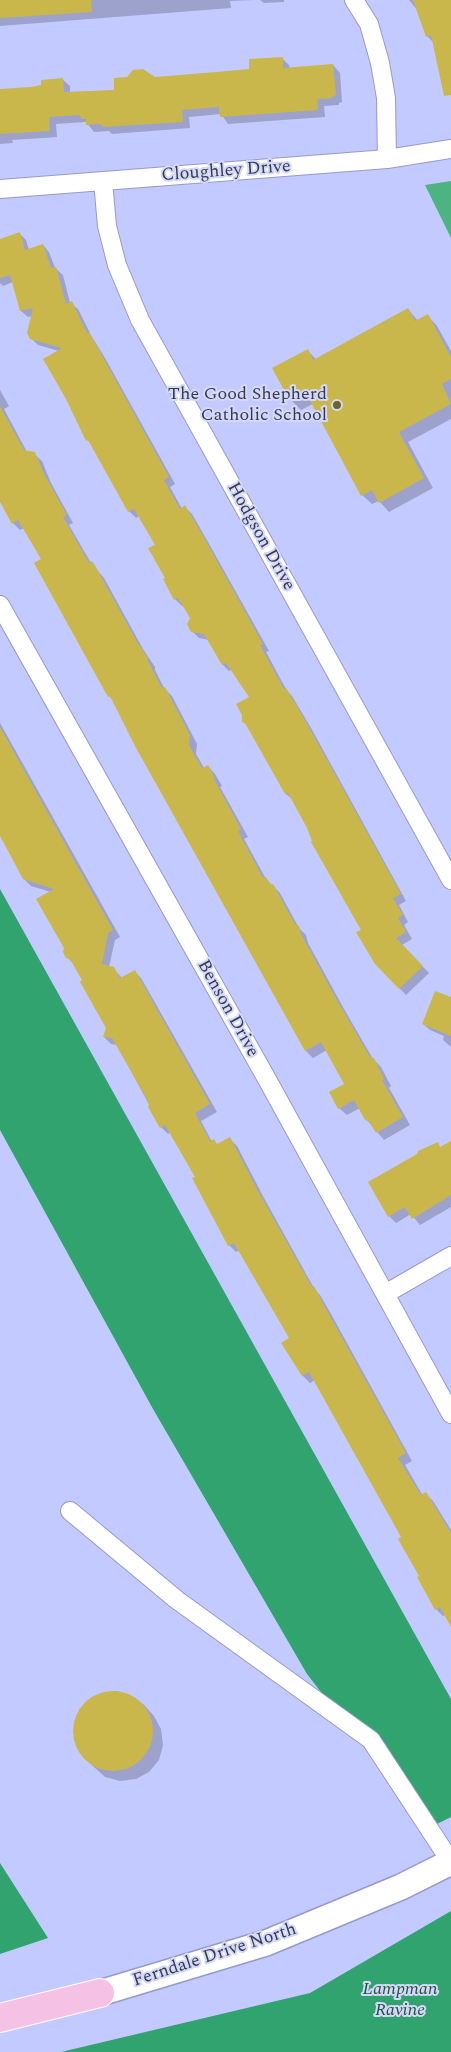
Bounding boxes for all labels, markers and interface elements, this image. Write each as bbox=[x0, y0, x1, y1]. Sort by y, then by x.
street label: Cloughley Drive bbox=[161, 157, 291, 187]
place label: The Good Shepherd Catholic School bbox=[168, 384, 327, 426]
marker: The Good Shepherd Catholic School bbox=[331, 399, 343, 411]
street label: Hodgson Drive bbox=[221, 479, 299, 595]
street label: Benson Drive bbox=[191, 957, 263, 1061]
street label: Ferndale Drive North bbox=[130, 1919, 300, 1993]
park label: Lampman Ravine bbox=[363, 1979, 437, 2022]

